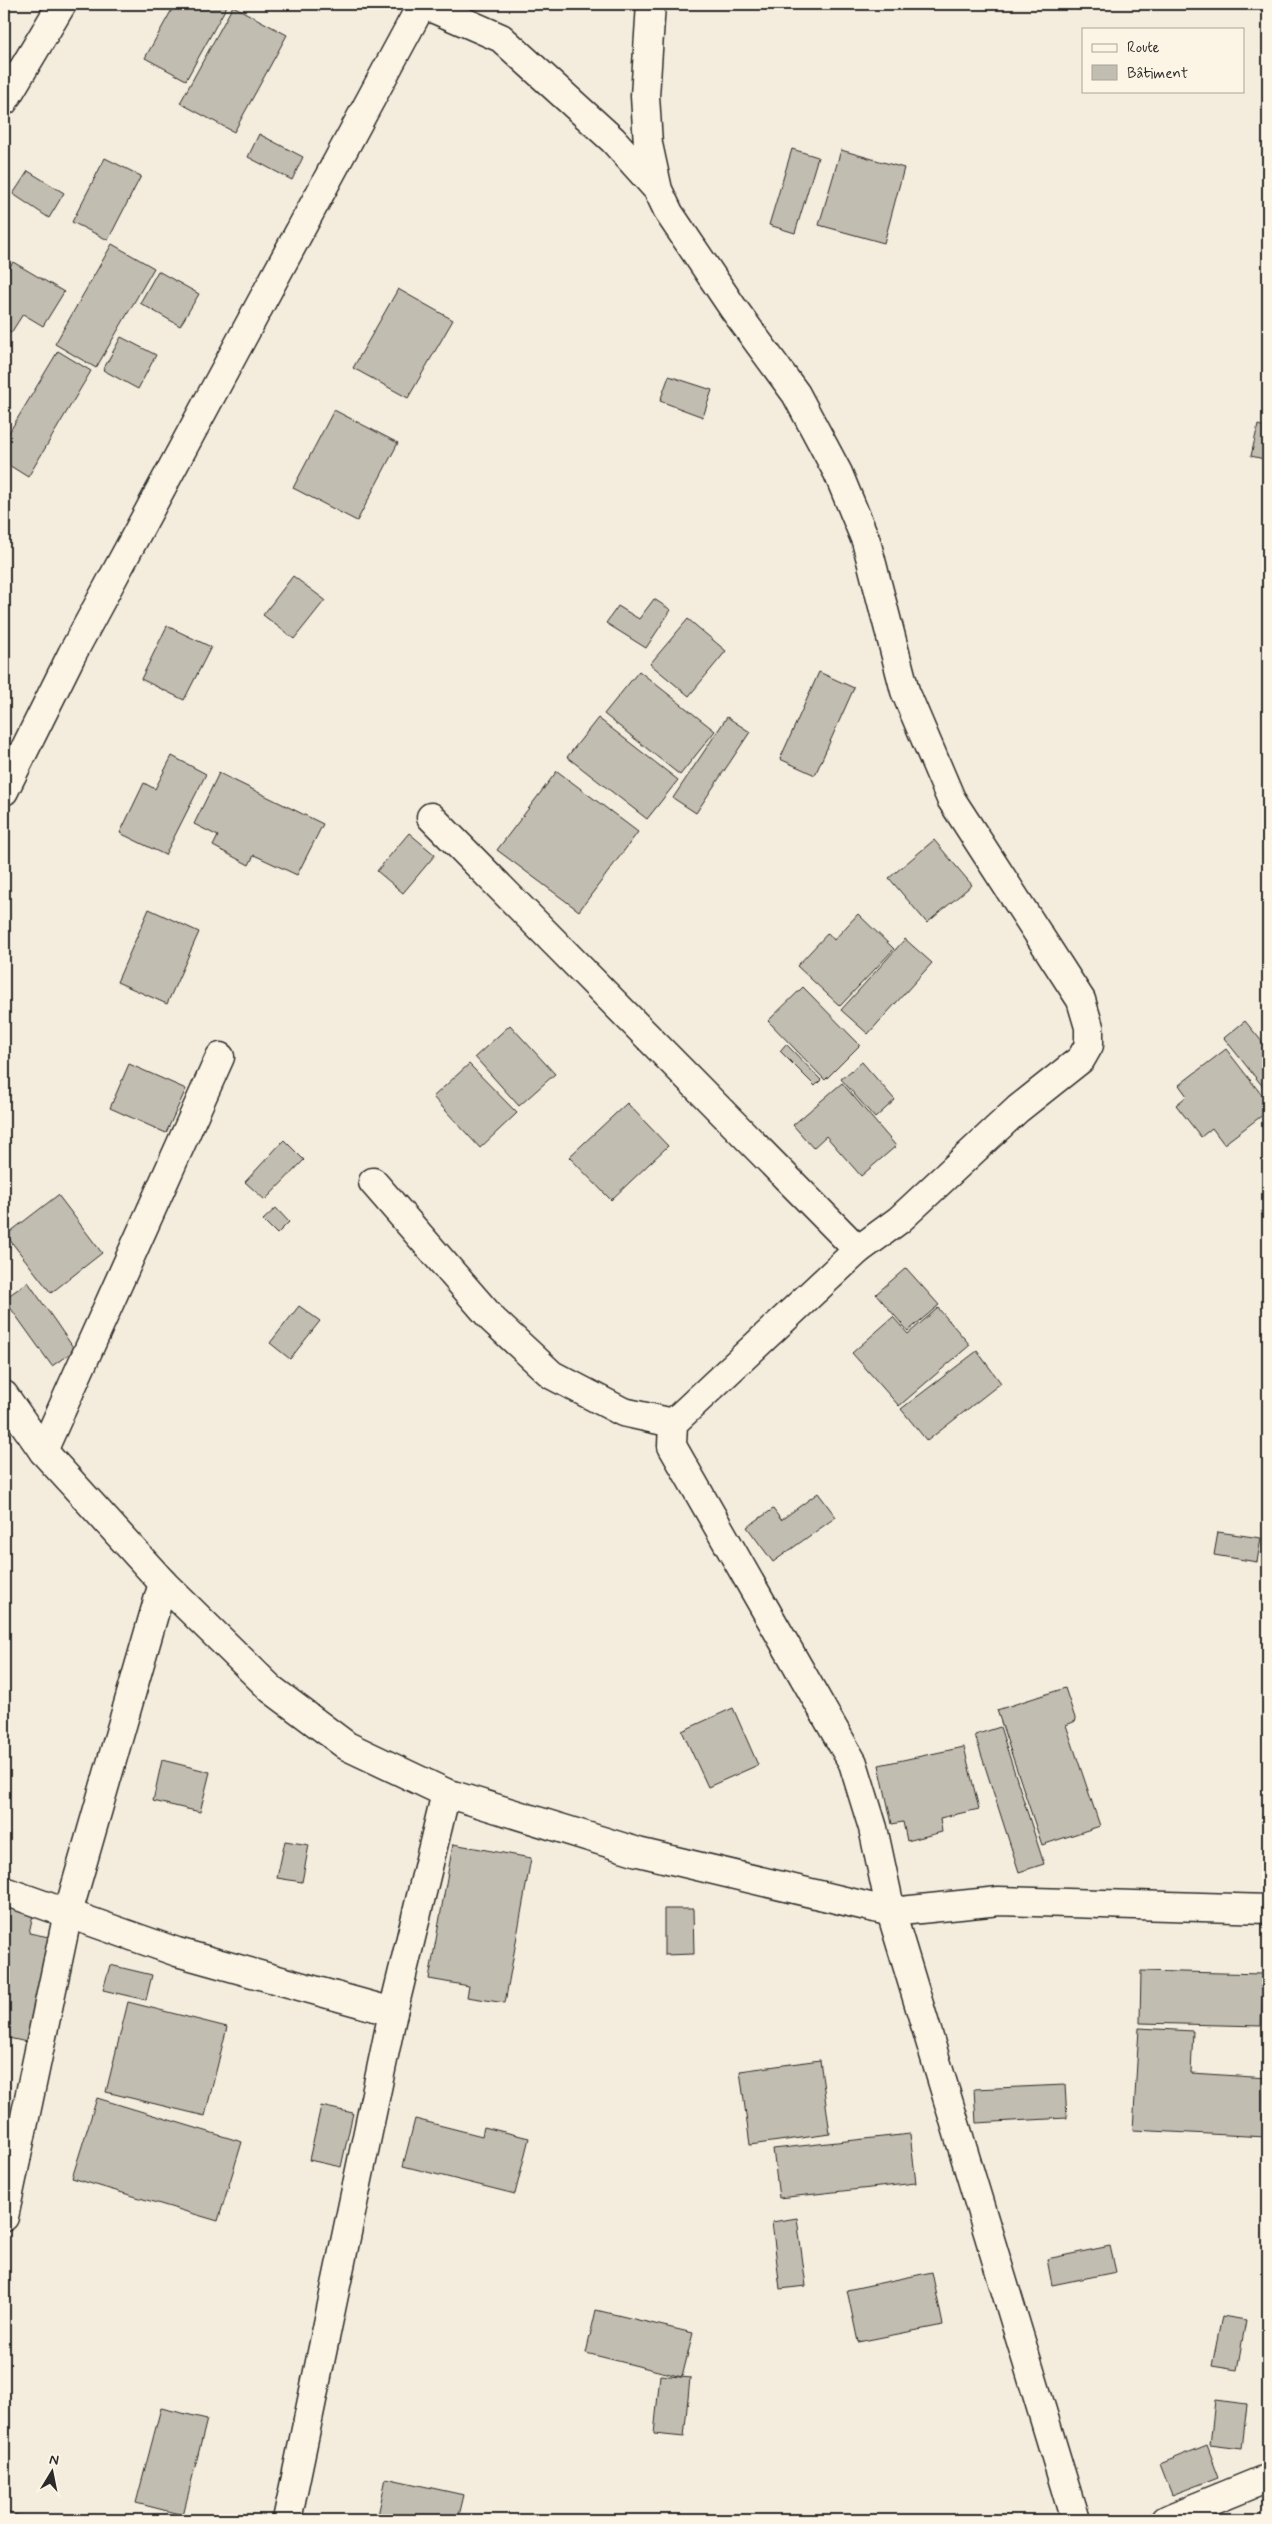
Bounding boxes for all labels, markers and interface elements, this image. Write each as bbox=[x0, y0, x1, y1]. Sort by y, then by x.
legend bbox=[1082, 28, 1244, 92]
text: Route bbox=[1127, 38, 1160, 58]
text: Bâtiment bbox=[1127, 64, 1188, 84]
north arrow bbox=[28, 2446, 78, 2496]
text: N bbox=[48, 2451, 60, 2470]

